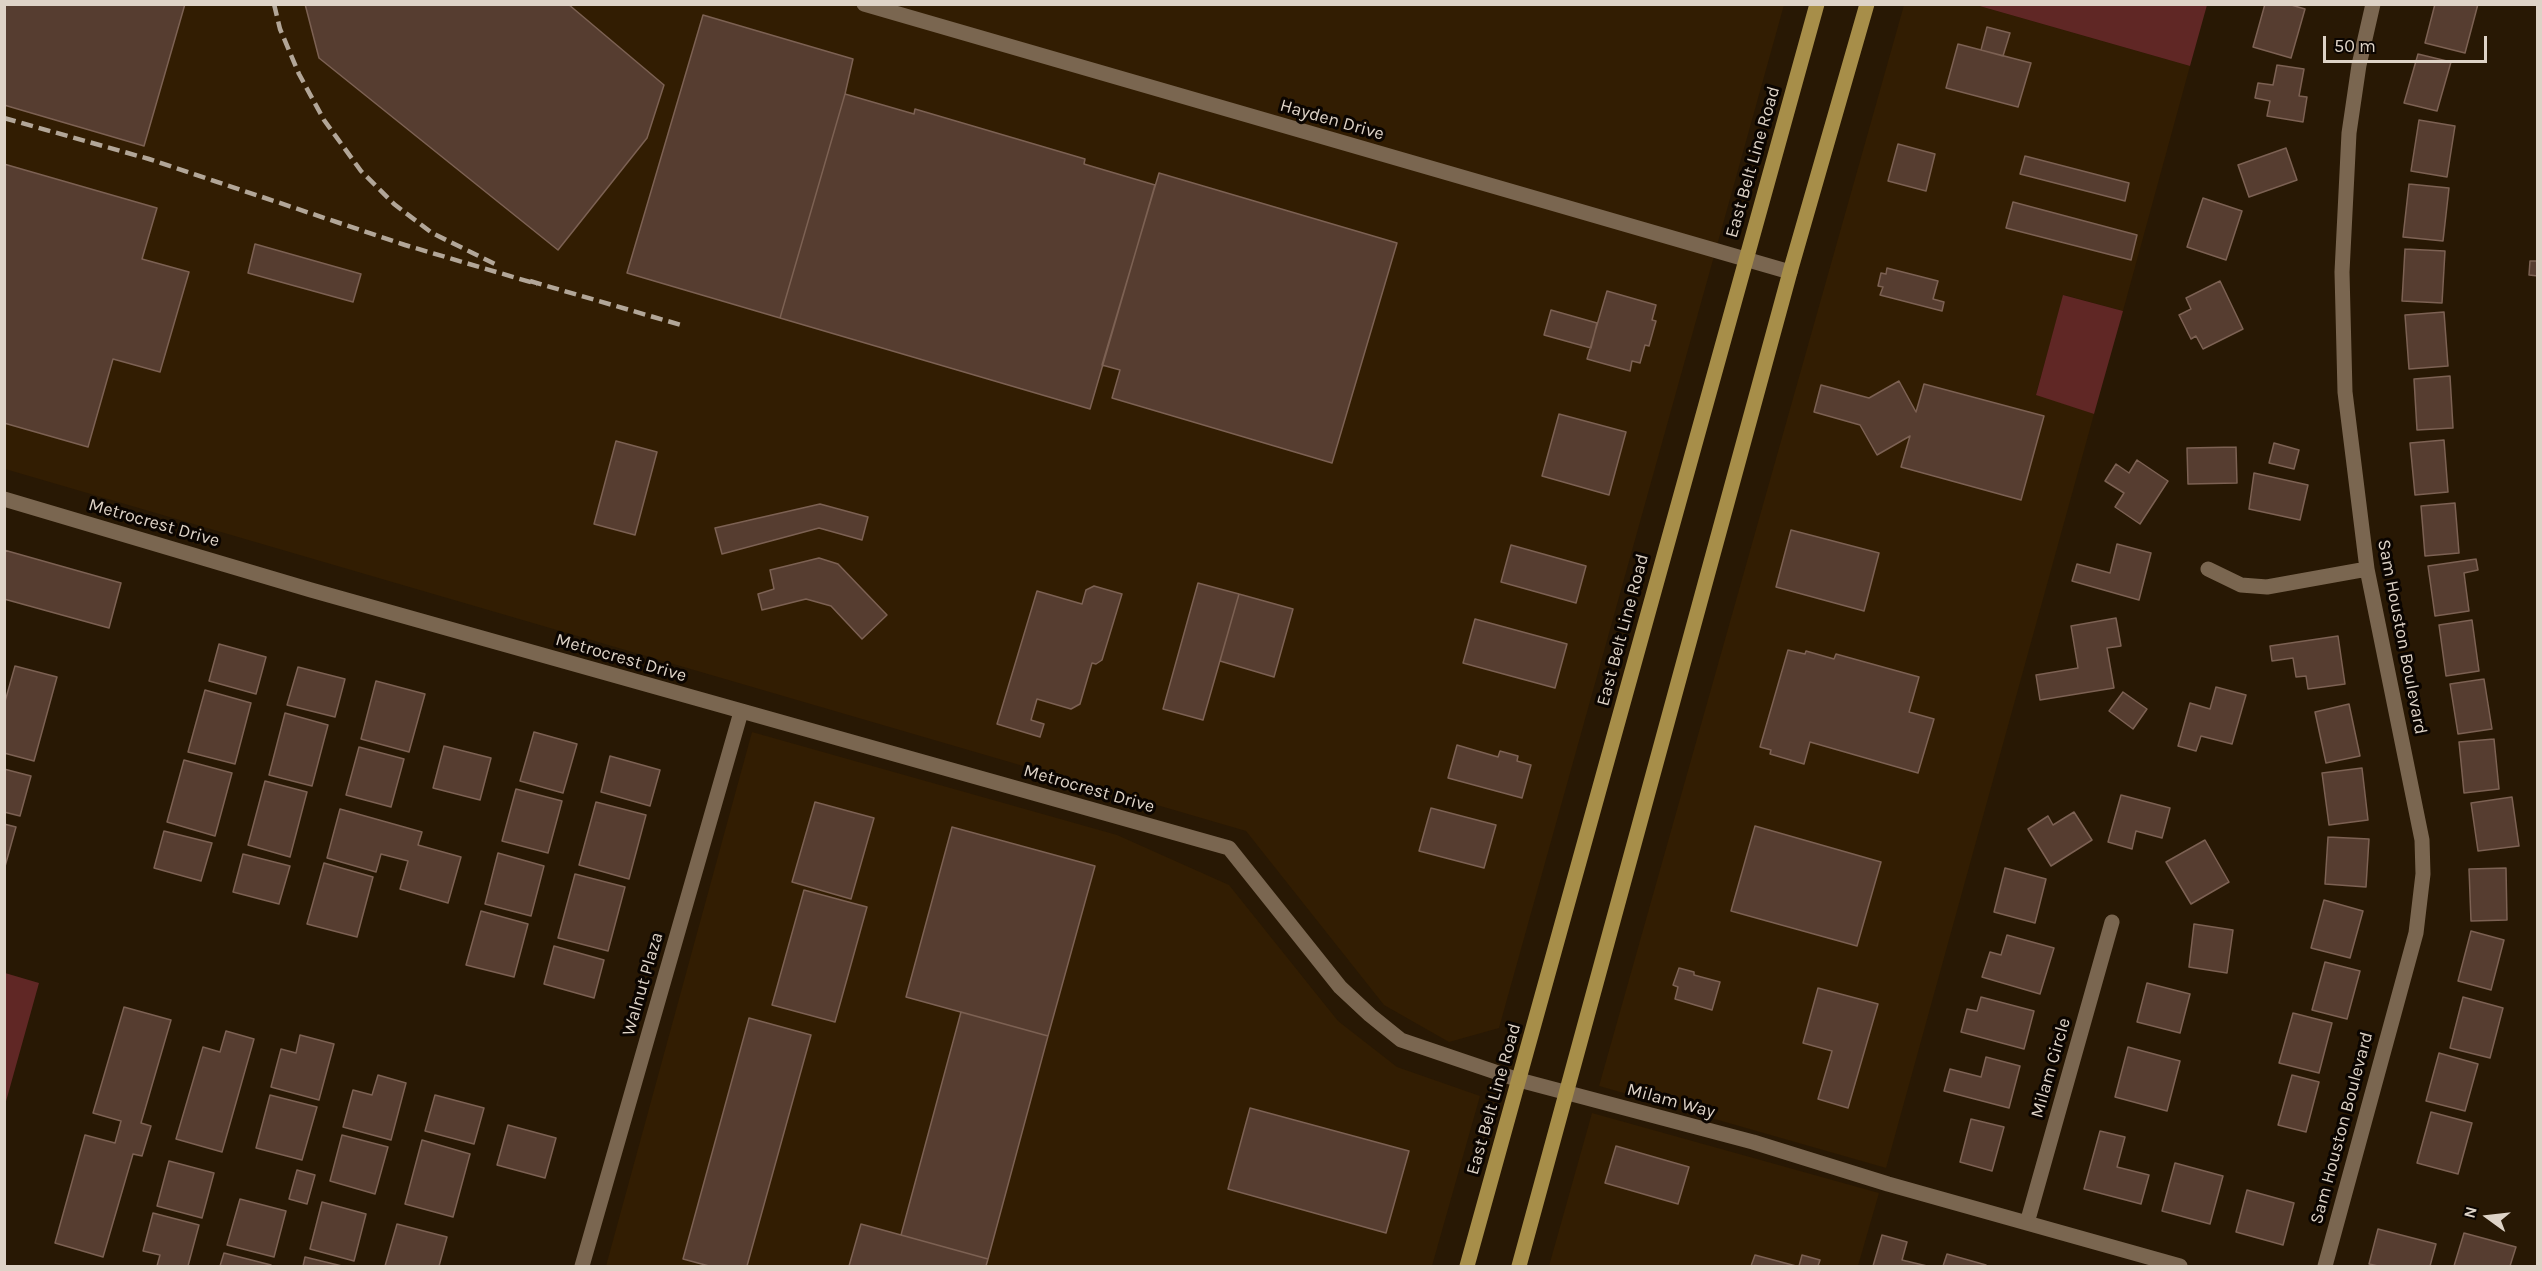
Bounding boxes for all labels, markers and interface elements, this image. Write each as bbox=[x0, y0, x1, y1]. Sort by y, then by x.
scale bar bbox=[2326, 24, 2490, 62]
text: 50 m bbox=[2334, 35, 2376, 57]
street label: East Belt Line Road bbox=[1721, 84, 1785, 240]
street label: Hayden Drive bbox=[1277, 95, 1387, 145]
street label: Metrocrest Drive bbox=[86, 494, 222, 552]
street label: Sam Houston Boulevard bbox=[2372, 538, 2432, 736]
street label: East Belt Line Road bbox=[1592, 552, 1654, 708]
street label: Metrocrest Drive bbox=[553, 629, 689, 687]
street label: Metrocrest Drive bbox=[1021, 760, 1157, 818]
street label: Walnut Plaza bbox=[618, 930, 668, 1038]
street label: Milam Circle bbox=[2026, 1015, 2076, 1121]
street label: East Belt Line Road bbox=[1462, 1021, 1526, 1177]
street label: Sam Houston Boulevard bbox=[2306, 1029, 2378, 1227]
street label: Milam Way bbox=[1625, 1079, 1717, 1123]
north arrow bbox=[2458, 1187, 2518, 1247]
text: N bbox=[2459, 1204, 2481, 1220]

